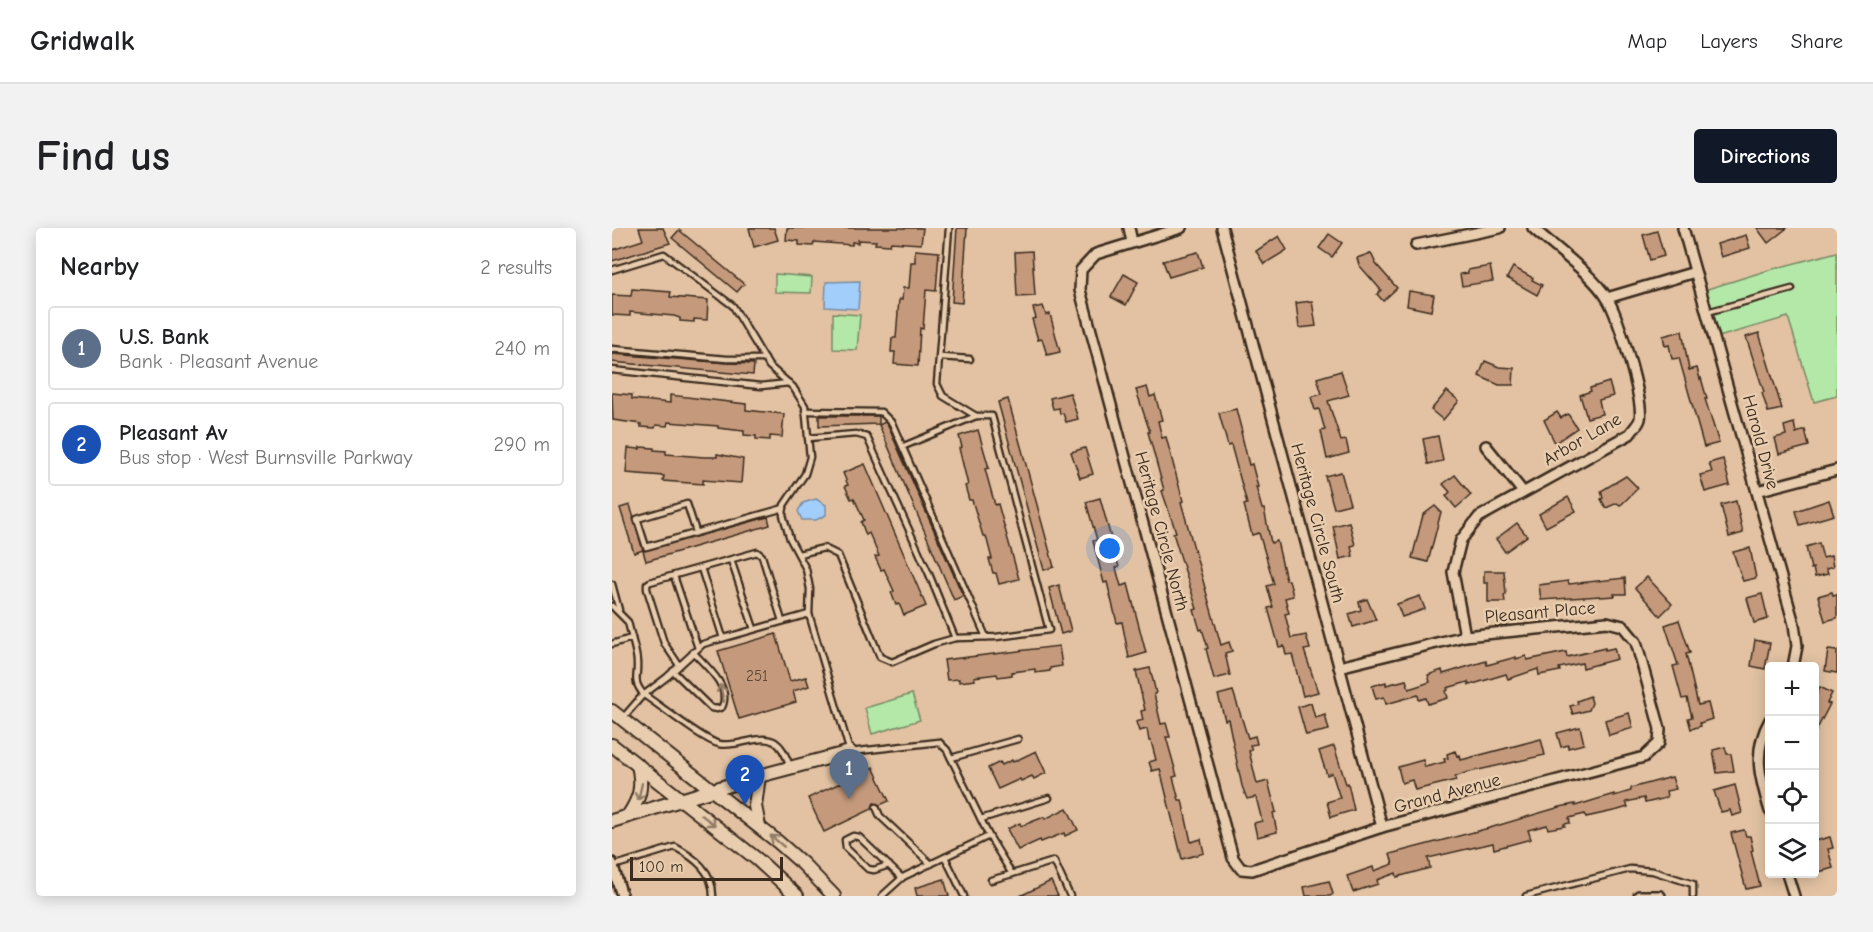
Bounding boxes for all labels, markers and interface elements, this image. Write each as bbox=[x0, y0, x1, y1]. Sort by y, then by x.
text: Gridwalk bbox=[30, 25, 134, 57]
text: Map bbox=[1628, 29, 1667, 53]
text: Layers bbox=[1700, 29, 1758, 53]
text: Share bbox=[1791, 29, 1843, 53]
button: Directions bbox=[1694, 129, 1837, 183]
text: Find us bbox=[36, 132, 170, 181]
text: Nearby bbox=[60, 252, 139, 282]
text: 2 results bbox=[480, 256, 552, 279]
text: U.S. Bank bbox=[119, 324, 209, 350]
text: 1 bbox=[78, 337, 85, 360]
text: 240 m bbox=[495, 337, 550, 360]
text: Bank · Pleasant Avenue bbox=[119, 350, 318, 373]
street label: Harold Drive bbox=[1738, 393, 1783, 492]
street label: Arbor Lane bbox=[1539, 409, 1625, 470]
text: Pleasant Av bbox=[119, 420, 227, 446]
text: 2 bbox=[77, 433, 86, 456]
text: 290 m bbox=[494, 433, 550, 456]
street label: Heritage Circle South bbox=[1286, 441, 1349, 605]
text: Bus stop · West Burnsville Parkway bbox=[119, 446, 412, 469]
street label: Heritage Circle North bbox=[1130, 449, 1193, 613]
your location bbox=[1095, 534, 1124, 563]
street label: Pleasant Place bbox=[1484, 597, 1596, 628]
map controls bbox=[1765, 662, 1819, 878]
button: + bbox=[1765, 662, 1819, 716]
house number: 251 bbox=[746, 667, 768, 685]
one-way arrow bbox=[716, 684, 727, 703]
button: − bbox=[1765, 716, 1819, 770]
pin: 1 bbox=[830, 750, 868, 799]
pin: 2 bbox=[726, 756, 764, 805]
street label: Grand Avenue bbox=[1392, 769, 1503, 818]
button: locate bbox=[1765, 770, 1819, 824]
one-way arrow bbox=[633, 782, 645, 801]
one-way arrow bbox=[700, 813, 716, 826]
button: layers bbox=[1765, 824, 1819, 878]
one-way arrow bbox=[770, 834, 785, 848]
scale bar bbox=[630, 854, 783, 882]
text: 100 m bbox=[639, 858, 683, 876]

